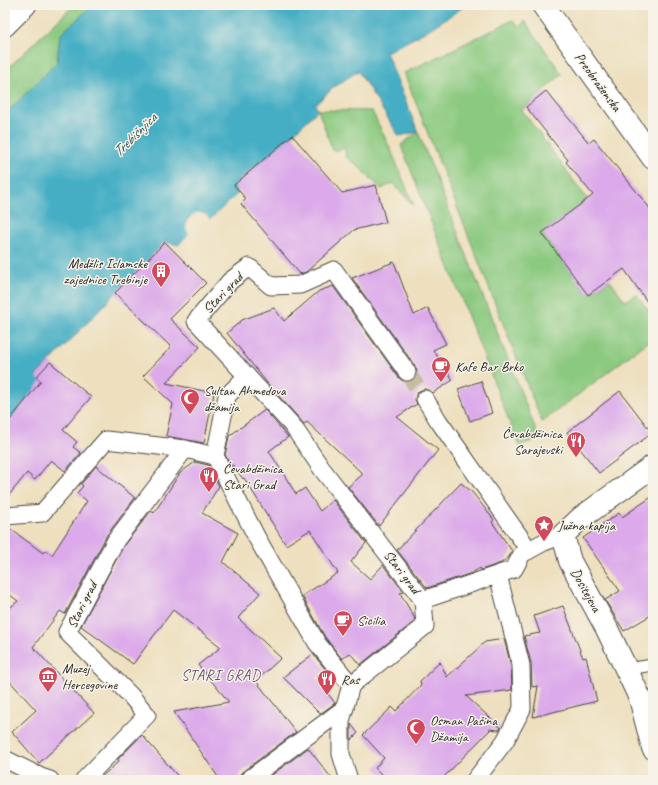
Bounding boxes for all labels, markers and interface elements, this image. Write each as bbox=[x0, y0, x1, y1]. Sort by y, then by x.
street label: Preobraženska bbox=[571, 49, 626, 116]
water label: Trebišnjica bbox=[109, 108, 162, 161]
place label: Medžlis Islamske zajednice Trebinje bbox=[64, 255, 148, 288]
building icon: Medžlis Islamske zajednice Trebinje bbox=[150, 260, 172, 288]
street label: Stari grad bbox=[199, 267, 248, 317]
cafe icon: Kafe Bar Brko bbox=[430, 355, 452, 383]
place label: Kafe Bar Brko bbox=[455, 358, 524, 375]
place label: Sultan Ahmedova džamija bbox=[204, 382, 287, 415]
mosque icon: Sultan Ahmedova džamija bbox=[179, 387, 201, 415]
place label: Ćevabdžinica Sarajevski bbox=[502, 425, 564, 458]
restaurant icon: Ćevabdžinica Sarajevski bbox=[565, 430, 587, 458]
place label: Ćevabdžinica Stari Grad bbox=[223, 460, 284, 493]
restaurant icon: Ćevabdžinica Stari Grad bbox=[198, 465, 220, 493]
place icon: Južna kapija bbox=[533, 514, 555, 542]
place label: Južna kapija bbox=[557, 517, 616, 534]
street label: Stari grad bbox=[380, 547, 425, 599]
street label: Dositejeva bbox=[567, 565, 606, 616]
street label: Stari grad bbox=[63, 577, 102, 631]
cafe icon: Sicilia bbox=[332, 609, 354, 637]
place label: Sicilia bbox=[357, 612, 386, 629]
place label: Muzej Hercegovine bbox=[62, 660, 119, 693]
museum icon: Muzej Hercegovine bbox=[37, 665, 59, 693]
district label: STARI GRAD bbox=[181, 666, 261, 685]
restaurant icon: Ras bbox=[316, 668, 338, 696]
place label: Ras bbox=[341, 671, 360, 688]
place label: Osman Pašina Džamija bbox=[430, 712, 498, 745]
mosque icon: Osman Pašina Džamija bbox=[405, 717, 427, 745]

